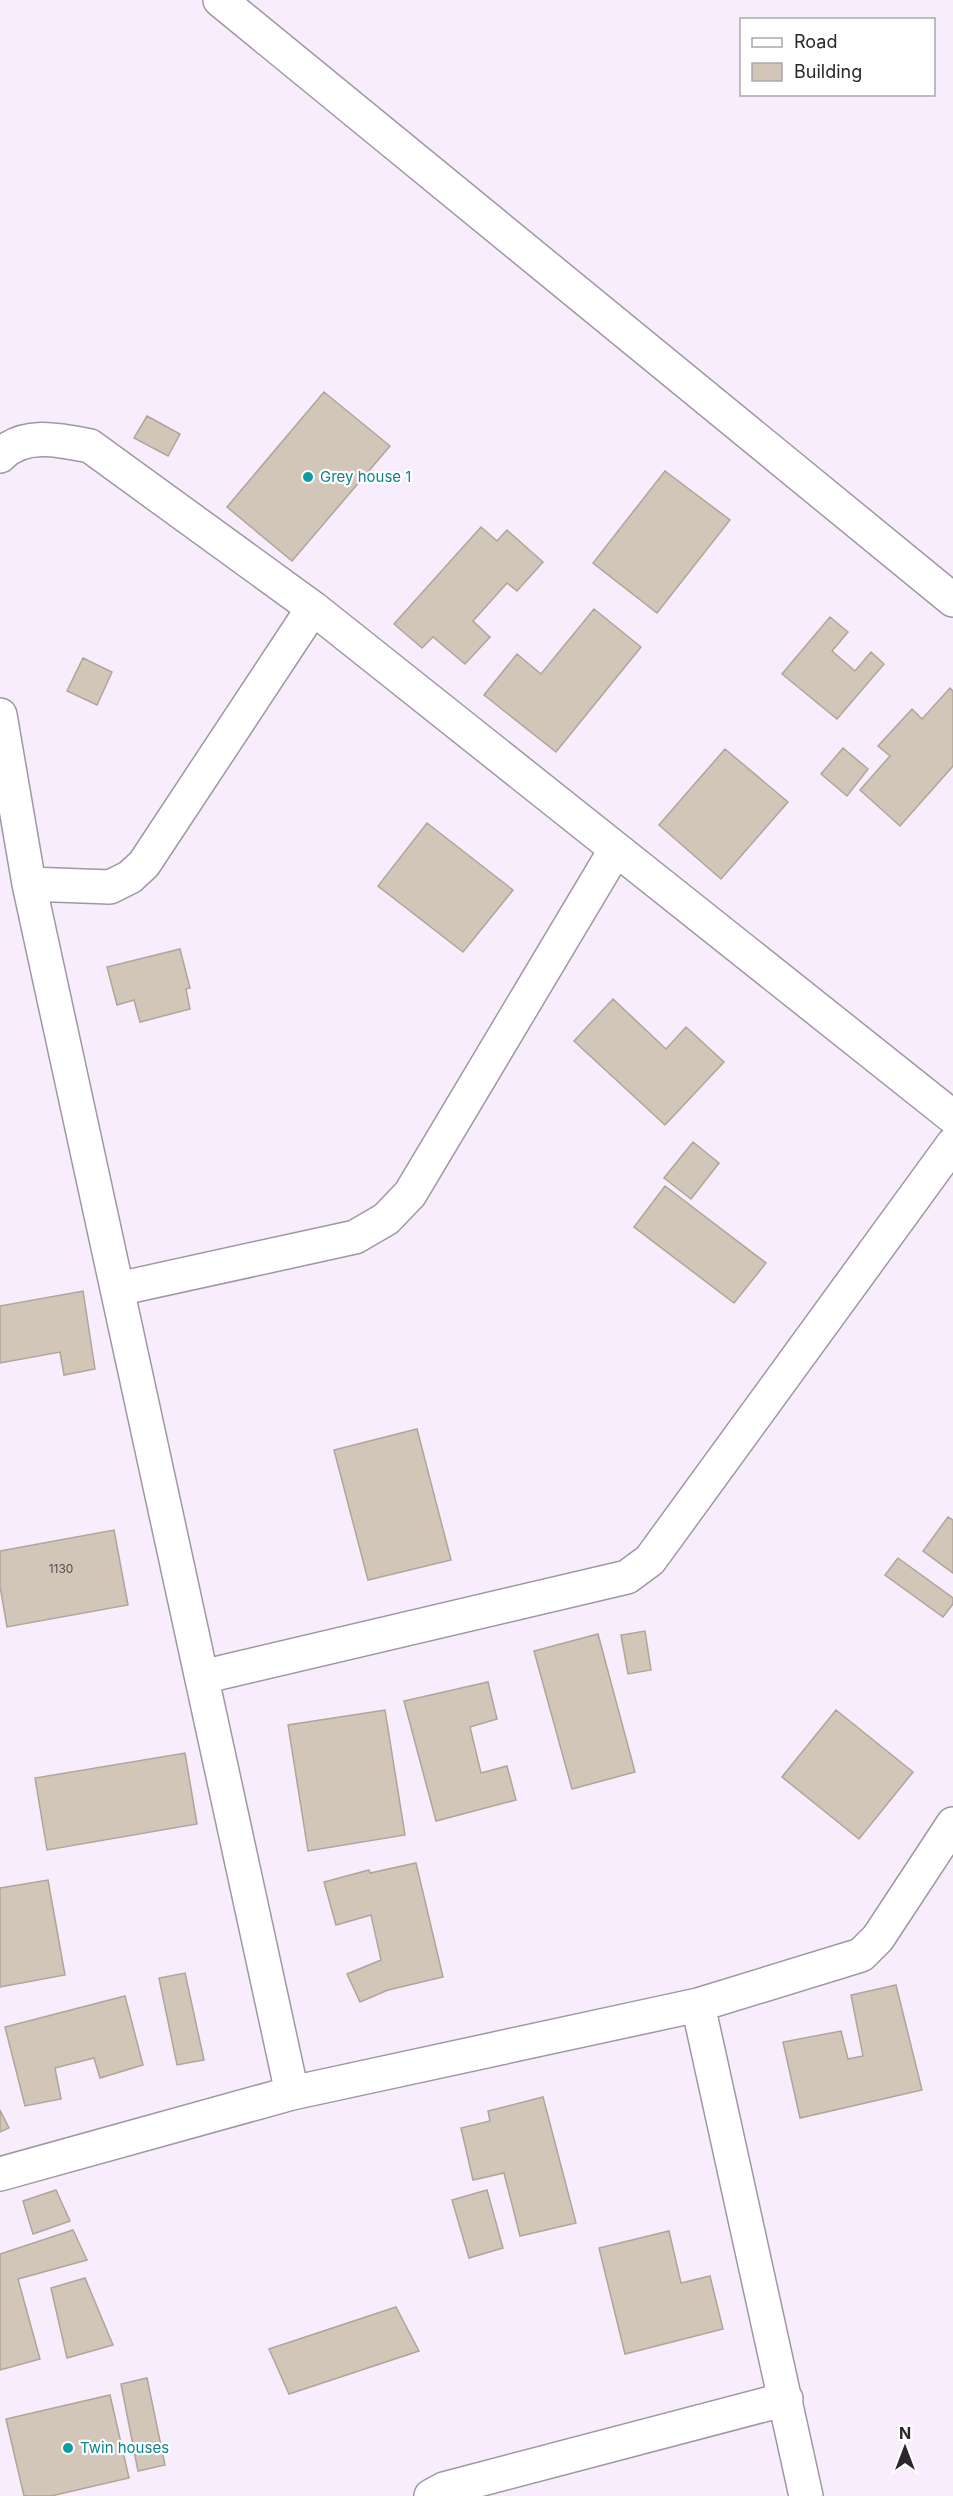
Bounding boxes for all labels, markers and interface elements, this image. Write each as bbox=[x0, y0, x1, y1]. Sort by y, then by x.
legend bbox=[740, 18, 935, 96]
text: Road bbox=[794, 31, 837, 52]
text: Building bbox=[794, 61, 862, 82]
place label: Grey house 1 bbox=[320, 467, 411, 486]
marker: Grey house 1 bbox=[301, 470, 315, 484]
house number: 1130 bbox=[49, 1561, 73, 1576]
north arrow bbox=[875, 2418, 935, 2478]
text: N bbox=[899, 2423, 911, 2443]
place label: Twin houses bbox=[80, 2438, 169, 2457]
marker: Twin houses bbox=[61, 2441, 75, 2455]

